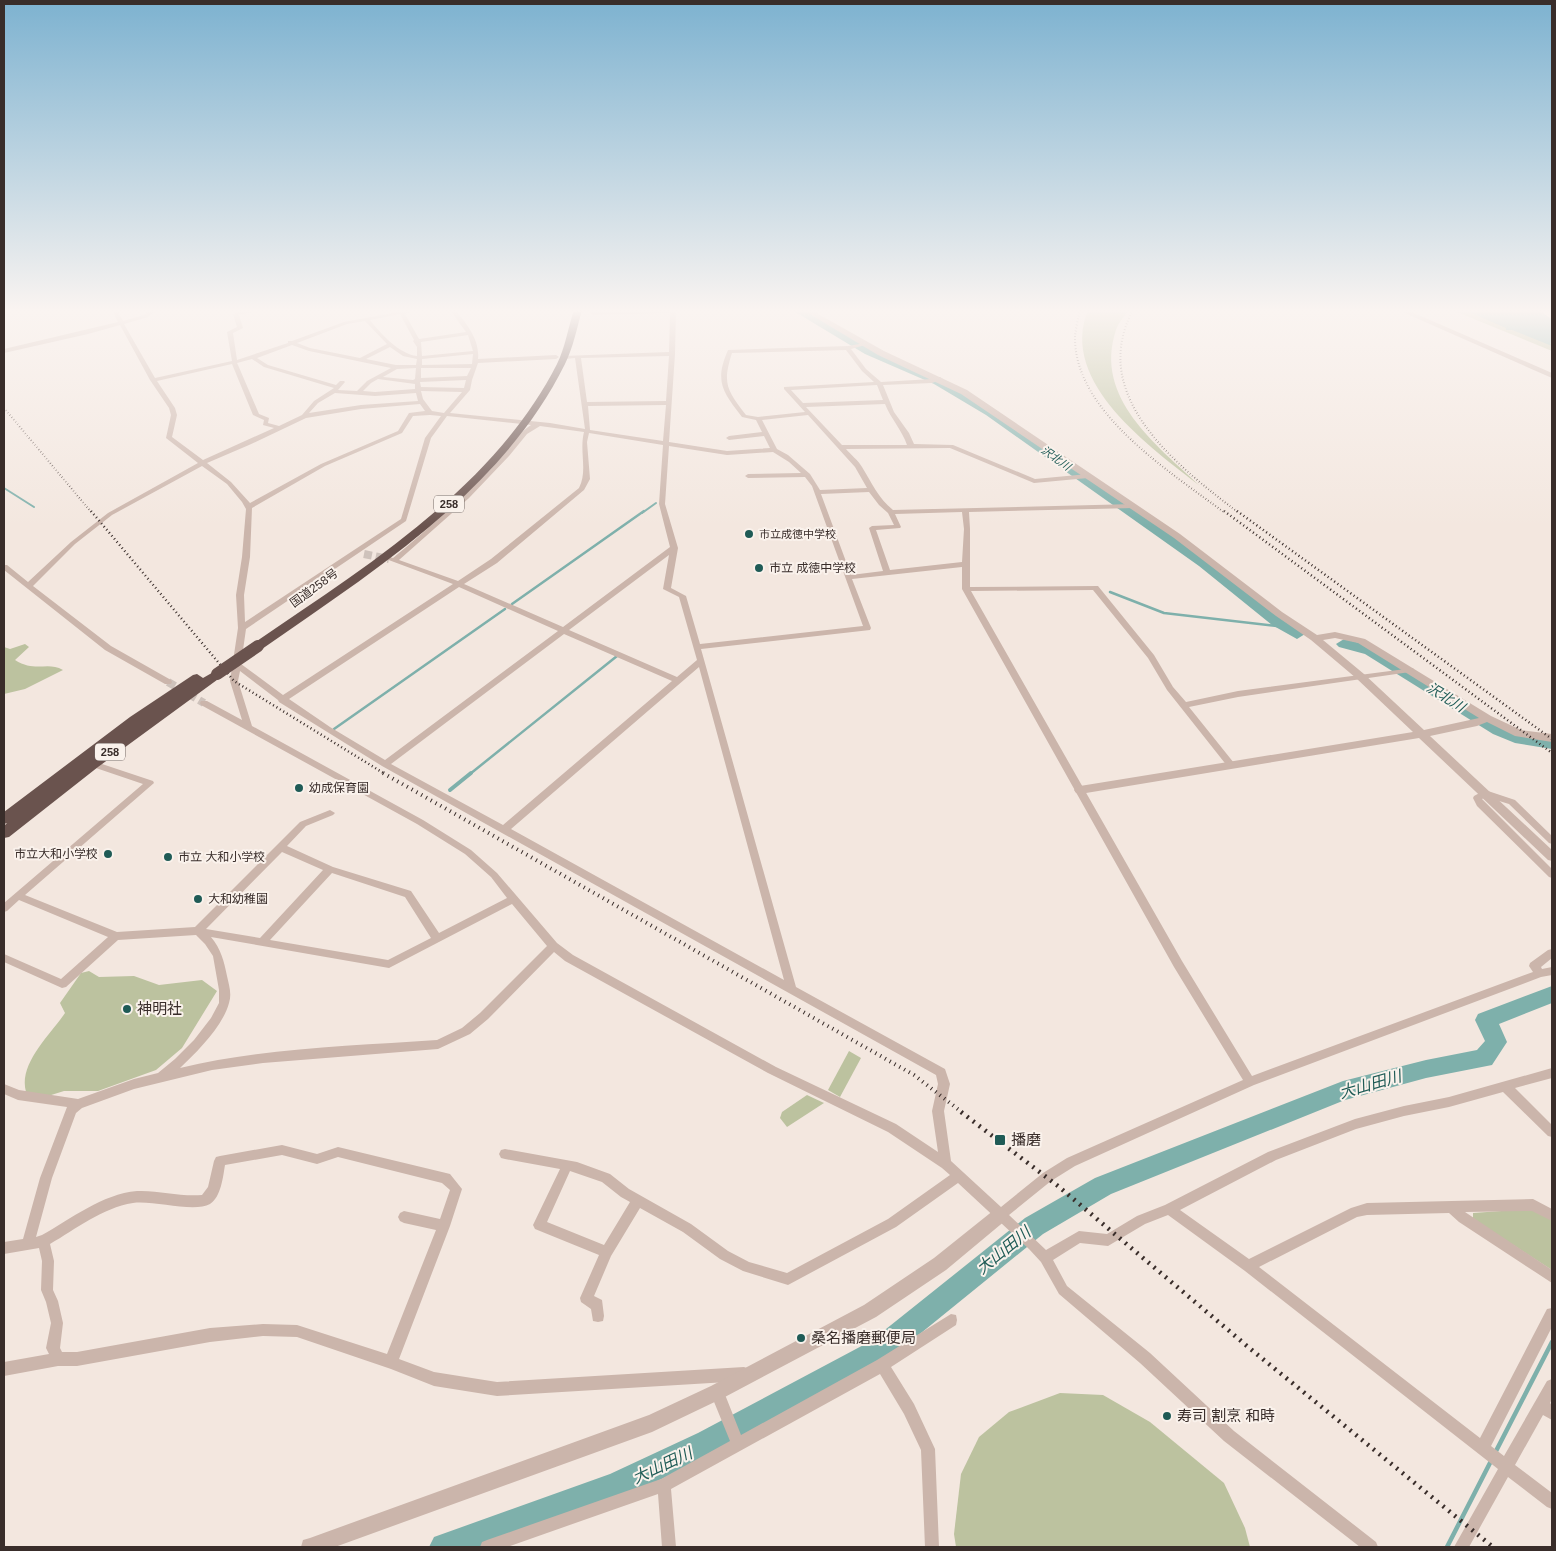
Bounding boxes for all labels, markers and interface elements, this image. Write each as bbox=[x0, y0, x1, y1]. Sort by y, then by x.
water label: 沢北川 bbox=[1039, 444, 1074, 473]
road number: 258 bbox=[434, 496, 464, 512]
marker: 市立成徳中学校 bbox=[743, 528, 755, 540]
place label: 市立成徳中学校 bbox=[759, 528, 836, 540]
place label: 市立 成徳中学校 bbox=[769, 561, 856, 575]
marker: 市立 成徳中学校 bbox=[753, 562, 765, 574]
street label: 国道258号 bbox=[287, 566, 341, 610]
water label: 沢北川 bbox=[1424, 679, 1470, 716]
road number: 258 bbox=[95, 744, 125, 760]
place label: 幼成保育園 bbox=[309, 781, 369, 795]
marker: 幼成保育園 bbox=[293, 782, 305, 794]
place label: 市立大和小学校 bbox=[14, 847, 98, 861]
marker: 市立大和小学校 bbox=[102, 848, 114, 860]
place label: 市立 大和小学校 bbox=[178, 850, 265, 864]
marker: 市立 大和小学校 bbox=[162, 851, 174, 863]
place label: 大和幼稚園 bbox=[208, 892, 268, 906]
marker: 大和幼稚園 bbox=[192, 893, 204, 905]
place label: 神明社 bbox=[137, 1000, 182, 1017]
marker: 神明社 bbox=[121, 1003, 133, 1015]
water label: 大山田川 bbox=[1337, 1067, 1405, 1101]
place label: 播磨 bbox=[1011, 1131, 1041, 1148]
marker: 播磨 bbox=[993, 1133, 1007, 1147]
water label: 大山田川 bbox=[973, 1222, 1035, 1277]
place label: 桑名播磨郵便局 bbox=[811, 1329, 916, 1346]
marker: 桑名播磨郵便局 bbox=[795, 1332, 807, 1344]
place label: 寿司 割烹 和時 bbox=[1177, 1407, 1275, 1424]
marker: 寿司 割烹 和時 bbox=[1161, 1410, 1173, 1422]
water label: 大山田川 bbox=[630, 1443, 697, 1487]

